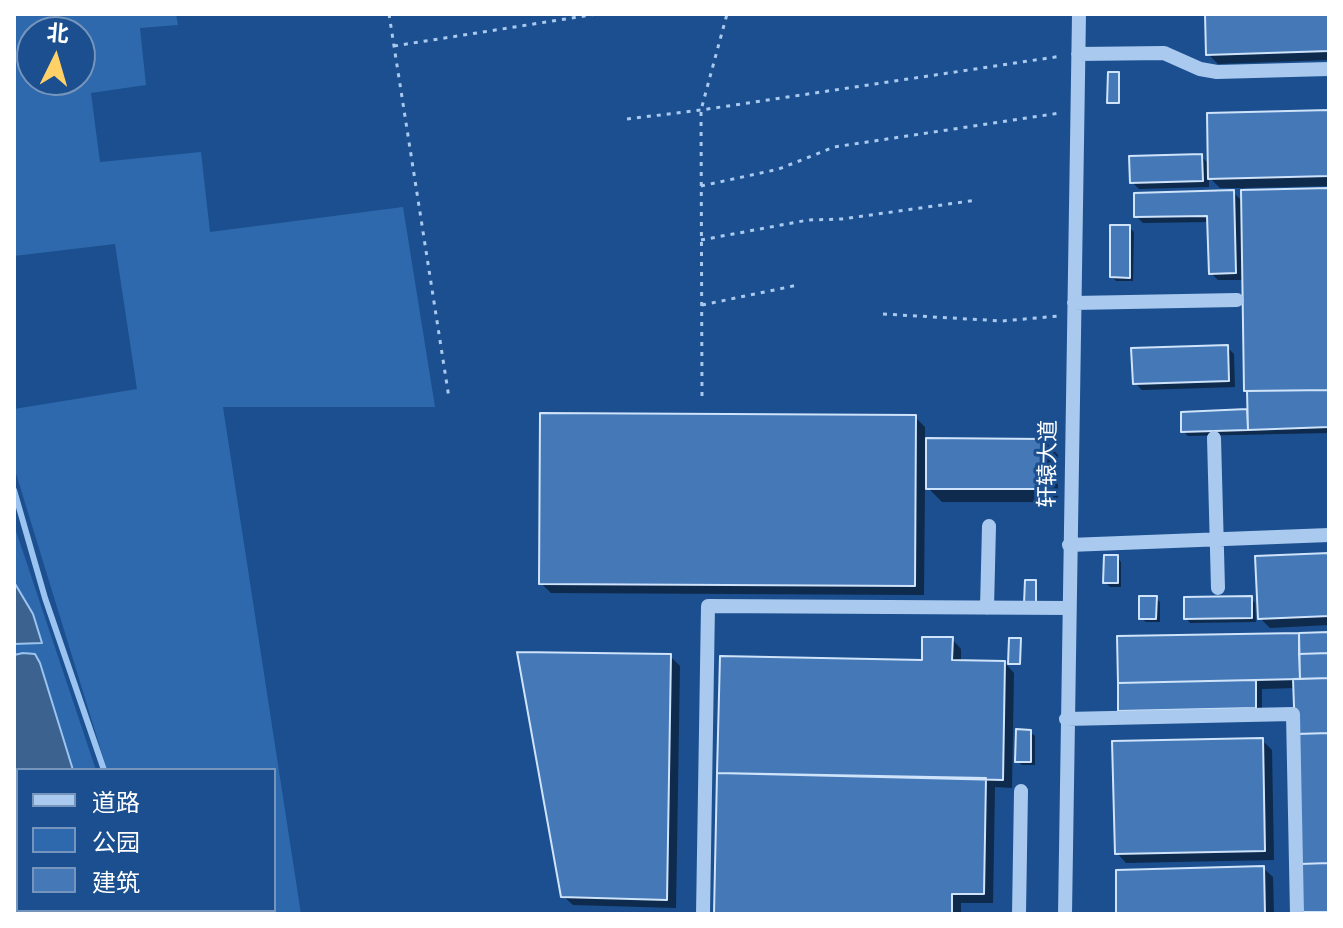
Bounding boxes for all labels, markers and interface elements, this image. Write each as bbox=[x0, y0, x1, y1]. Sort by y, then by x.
north arrow bbox=[16, 16, 96, 96]
text: 北 bbox=[46, 19, 70, 48]
street label: 轩辕大道 bbox=[1035, 420, 1063, 508]
legend bbox=[16, 768, 276, 912]
text: 道路 bbox=[92, 788, 140, 818]
text: 公园 bbox=[92, 828, 140, 858]
text: 建筑 bbox=[92, 868, 140, 898]

